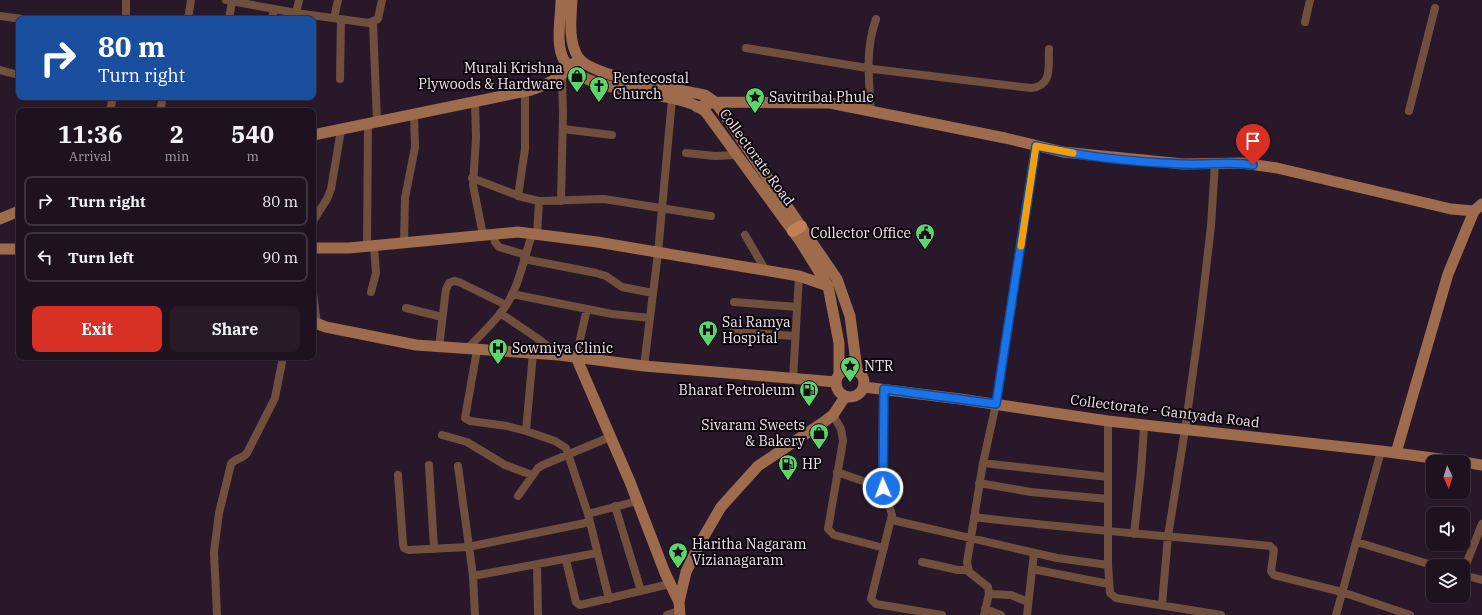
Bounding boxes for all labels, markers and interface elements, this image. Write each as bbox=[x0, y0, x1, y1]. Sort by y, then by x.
text: 80 m bbox=[98, 28, 165, 65]
icon: right bbox=[32, 32, 84, 84]
place label: Murali Krishna Plywoods & Hardware bbox=[418, 59, 563, 93]
text: Turn right bbox=[98, 64, 185, 87]
shop icon: Murali Krishna Plywoods & Hardware bbox=[566, 65, 588, 93]
place label: Pentecostal Church bbox=[613, 69, 689, 103]
church icon: Pentecostal Church bbox=[588, 75, 610, 103]
place icon: Savitribai Phule bbox=[744, 86, 766, 114]
place label: Savitribai Phule bbox=[769, 88, 874, 106]
street label: Collectorate Road bbox=[716, 105, 799, 209]
text: 11:36 bbox=[58, 118, 123, 150]
text: 2 bbox=[170, 118, 184, 150]
text: 540 bbox=[231, 118, 274, 150]
pin bbox=[1236, 124, 1270, 165]
icon: arrive bbox=[1242, 130, 1264, 152]
text: Arrival bbox=[69, 148, 111, 165]
text: min bbox=[164, 148, 189, 165]
text: m bbox=[246, 148, 259, 165]
icon: right bbox=[34, 190, 56, 212]
text: Turn right bbox=[68, 192, 146, 211]
text: 80 m bbox=[262, 192, 298, 211]
public building icon: Collector Office bbox=[914, 222, 936, 250]
place label: Collector Office bbox=[810, 224, 911, 242]
icon: left bbox=[34, 246, 56, 268]
text: Turn left bbox=[68, 248, 134, 267]
text: 90 m bbox=[262, 248, 298, 267]
button: Exit bbox=[32, 306, 162, 352]
button: Share bbox=[170, 306, 300, 352]
place label: Sai Ramya Hospital bbox=[722, 313, 791, 347]
hospital icon: Sai Ramya Hospital bbox=[697, 319, 719, 347]
hospital icon: Sowmiya Clinic bbox=[487, 337, 509, 365]
place label: Sowmiya Clinic bbox=[512, 339, 613, 357]
place icon: NTR bbox=[839, 355, 861, 383]
place label: NTR bbox=[864, 357, 894, 375]
fuel station icon: Bharat Petroleum bbox=[798, 379, 820, 407]
place label: Bharat Petroleum bbox=[679, 381, 795, 399]
street label: Collectorate - Gantyada Road bbox=[1069, 390, 1261, 432]
place label: Sivaram Sweets & Bakery bbox=[701, 416, 806, 450]
shop icon: Sivaram Sweets & Bakery bbox=[808, 422, 830, 450]
fuel station icon: HP bbox=[777, 453, 799, 481]
place label: HP bbox=[802, 455, 822, 473]
north arrow bbox=[1426, 455, 1470, 499]
map controls bbox=[1426, 455, 1470, 603]
position arrow bbox=[862, 467, 904, 509]
button: sound bbox=[1426, 507, 1470, 551]
place label: Haritha Nagaram Vizianagaram bbox=[692, 535, 807, 569]
place icon: Haritha Nagaram Vizianagaram bbox=[667, 541, 689, 569]
button: layers bbox=[1426, 559, 1470, 603]

